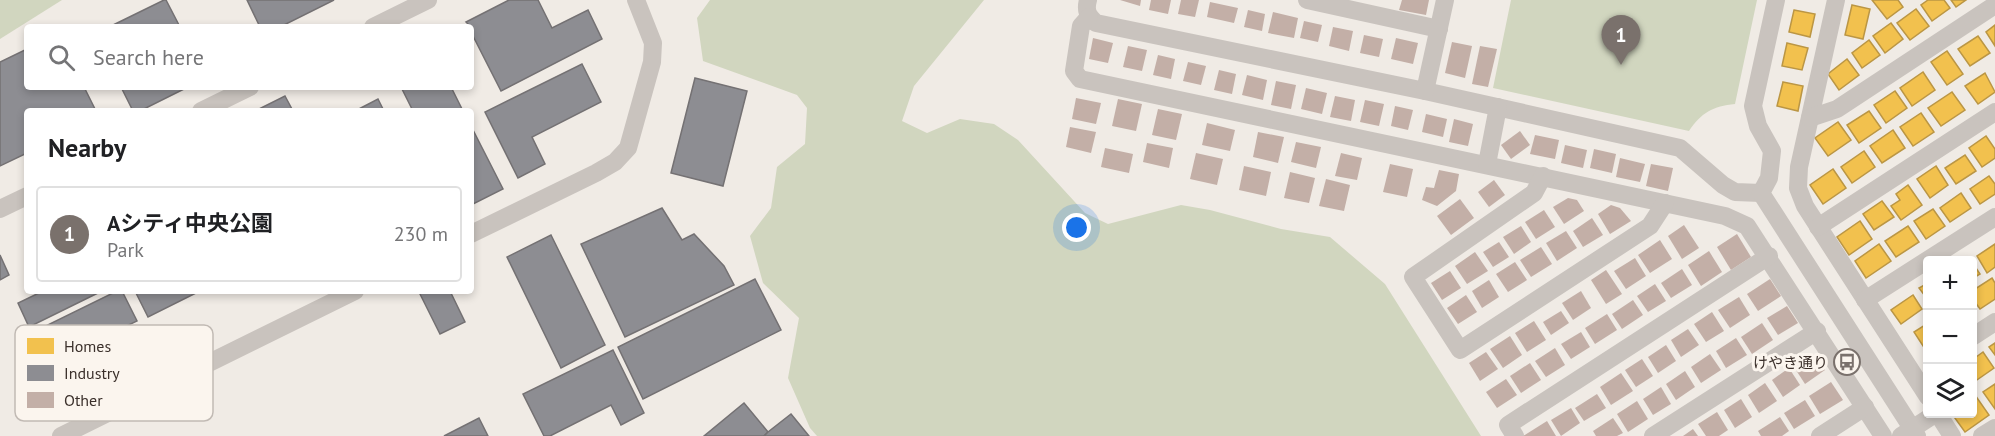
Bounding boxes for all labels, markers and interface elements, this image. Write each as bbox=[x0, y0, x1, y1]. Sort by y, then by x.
pin: 1 bbox=[1602, 16, 1640, 65]
search box bbox=[24, 24, 474, 90]
icon: search bbox=[45, 41, 78, 74]
text: Search here bbox=[93, 43, 204, 71]
text: Nearby bbox=[48, 131, 126, 164]
text: Aシティ中央公園 bbox=[107, 209, 273, 237]
your location bbox=[1062, 213, 1091, 242]
text: 1 bbox=[64, 221, 75, 247]
text: 230 m bbox=[394, 221, 448, 247]
text: Park bbox=[107, 237, 144, 263]
map controls bbox=[1923, 256, 1977, 418]
button: + bbox=[1923, 256, 1977, 310]
button: − bbox=[1923, 310, 1977, 364]
legend bbox=[15, 325, 213, 421]
text: Homes bbox=[64, 336, 111, 356]
bus stop icon: けやき通り bbox=[1832, 347, 1862, 377]
place label: けやき通り bbox=[1753, 353, 1828, 372]
text: Industry bbox=[64, 363, 120, 383]
button: layers bbox=[1923, 364, 1977, 418]
text: Other bbox=[64, 390, 103, 410]

